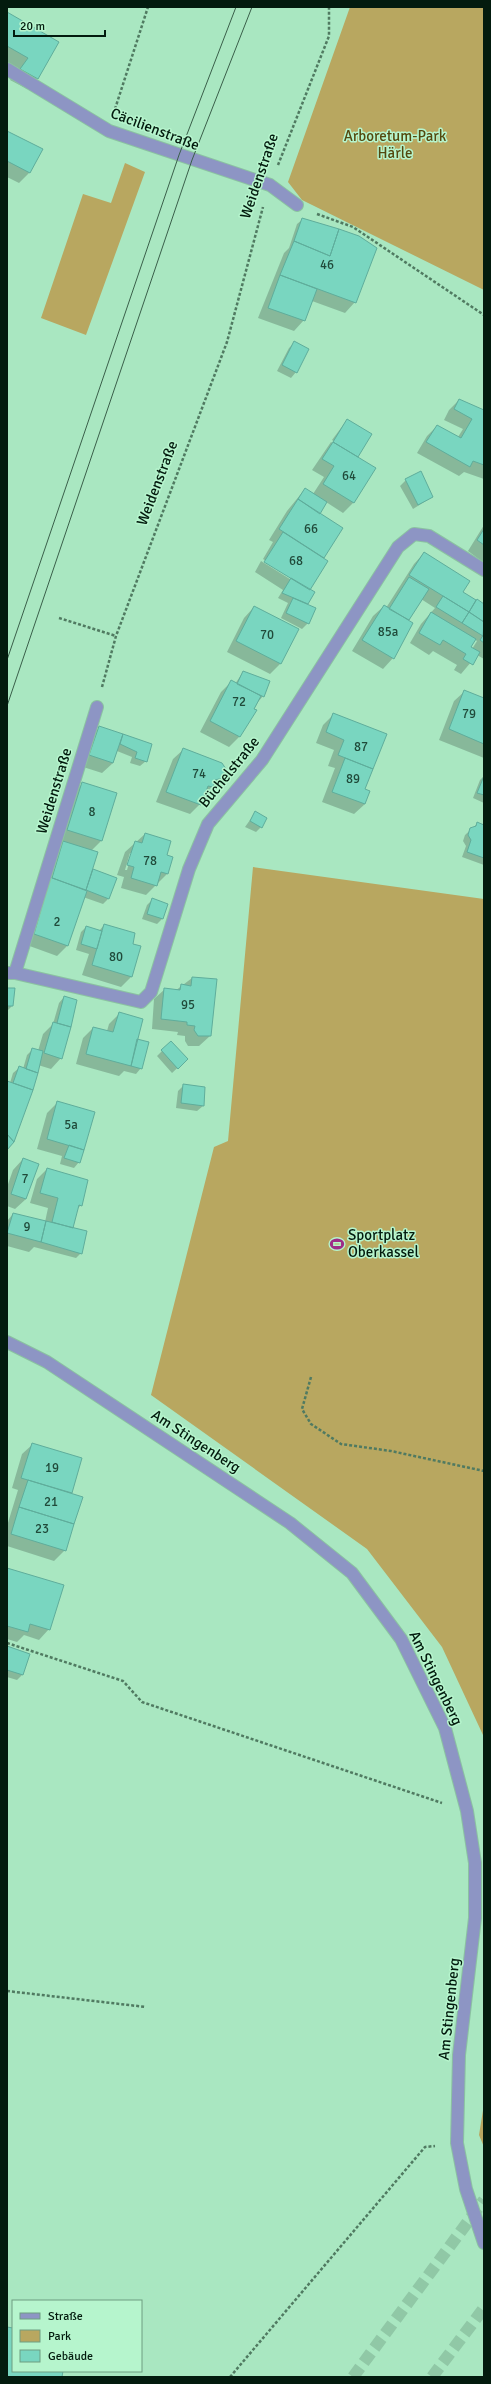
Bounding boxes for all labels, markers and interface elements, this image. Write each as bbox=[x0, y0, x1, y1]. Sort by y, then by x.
scale bar bbox=[14, 12, 105, 38]
text: 20 m bbox=[20, 19, 45, 34]
street label: Cäcilienstraße bbox=[108, 104, 202, 154]
park label: Arboretum-Park Härle bbox=[344, 127, 447, 162]
street label: Weidenstraße bbox=[236, 131, 282, 221]
house number: 46 bbox=[320, 257, 334, 273]
street label: Weidenstraße bbox=[133, 438, 181, 528]
house number: 64 bbox=[342, 468, 356, 484]
house number: 66 bbox=[304, 521, 318, 537]
house number: 68 bbox=[289, 553, 303, 569]
house number: 85a bbox=[378, 624, 398, 640]
house number: 70 bbox=[260, 627, 274, 643]
house number: 72 bbox=[232, 694, 246, 710]
house number: 79 bbox=[462, 706, 476, 722]
street label: Büchelstraße bbox=[195, 733, 263, 811]
house number: 87 bbox=[354, 739, 368, 755]
street label: Weidenstraße bbox=[32, 746, 76, 836]
house number: 74 bbox=[192, 766, 206, 782]
house number: 89 bbox=[346, 771, 360, 787]
house number: 8 bbox=[88, 804, 96, 820]
house number: 78 bbox=[143, 853, 157, 869]
house number: 2 bbox=[53, 914, 61, 930]
house number: 80 bbox=[109, 949, 123, 965]
house number: 95 bbox=[181, 997, 195, 1013]
house number: 5a bbox=[64, 1117, 78, 1133]
house number: 7 bbox=[21, 1171, 29, 1187]
house number: 9 bbox=[23, 1219, 31, 1235]
place label: Sportplatz Oberkassel bbox=[348, 1226, 419, 1261]
sports icon: Sportplatz Oberkassel bbox=[329, 1236, 345, 1252]
street label: Am Stingenberg bbox=[148, 1405, 244, 1477]
house number: 19 bbox=[45, 1460, 59, 1476]
house number: 21 bbox=[44, 1494, 58, 1510]
house number: 23 bbox=[35, 1521, 49, 1537]
street label: Am Stingenberg bbox=[405, 1628, 467, 1728]
street label: Am Stingenberg bbox=[435, 1957, 463, 2061]
legend bbox=[12, 2300, 142, 2372]
text: Straße bbox=[48, 2309, 83, 2324]
text: Park bbox=[48, 2329, 71, 2344]
text: Gebäude bbox=[48, 2349, 93, 2364]

